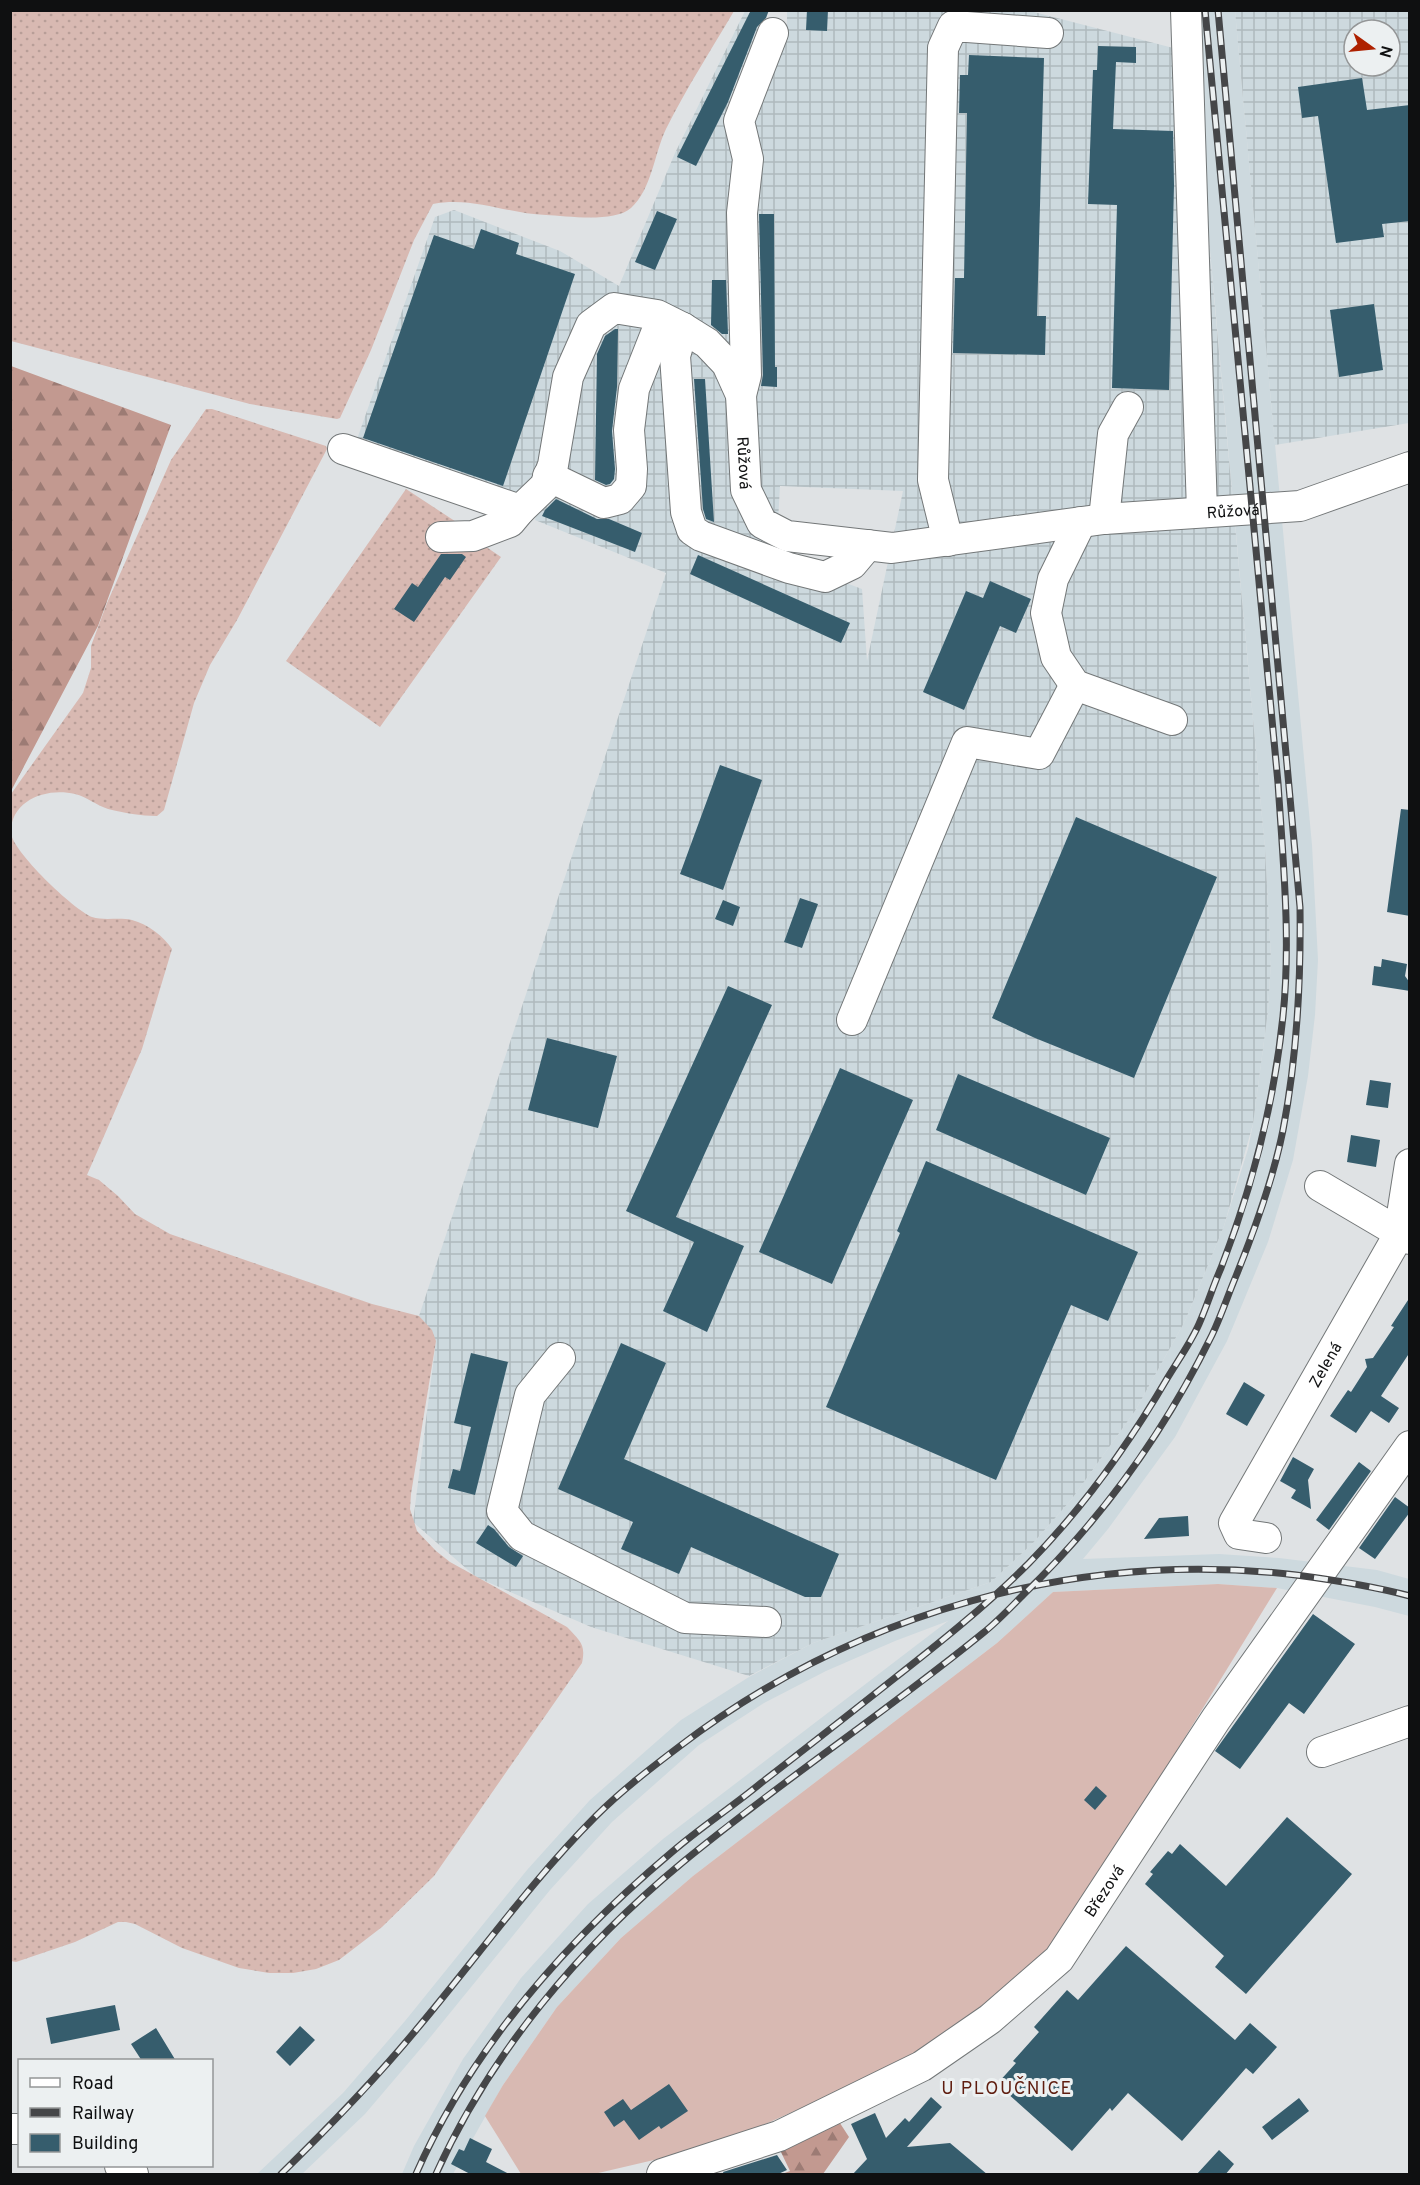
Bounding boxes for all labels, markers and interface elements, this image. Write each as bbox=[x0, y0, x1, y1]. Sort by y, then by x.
north arrow bbox=[1342, 18, 1402, 78]
text: N bbox=[1373, 43, 1396, 60]
street label: Růžová bbox=[731, 436, 754, 490]
street label: Růžová bbox=[1206, 501, 1260, 524]
street label: Zelená bbox=[1306, 1339, 1347, 1392]
street label: Březová bbox=[1081, 1862, 1130, 1922]
legend bbox=[18, 2059, 213, 2167]
text: Road bbox=[72, 2073, 114, 2096]
district label: U PLOUČNICE bbox=[941, 2076, 1073, 2101]
text: Railway bbox=[72, 2103, 134, 2126]
text: Building bbox=[72, 2133, 138, 2156]

